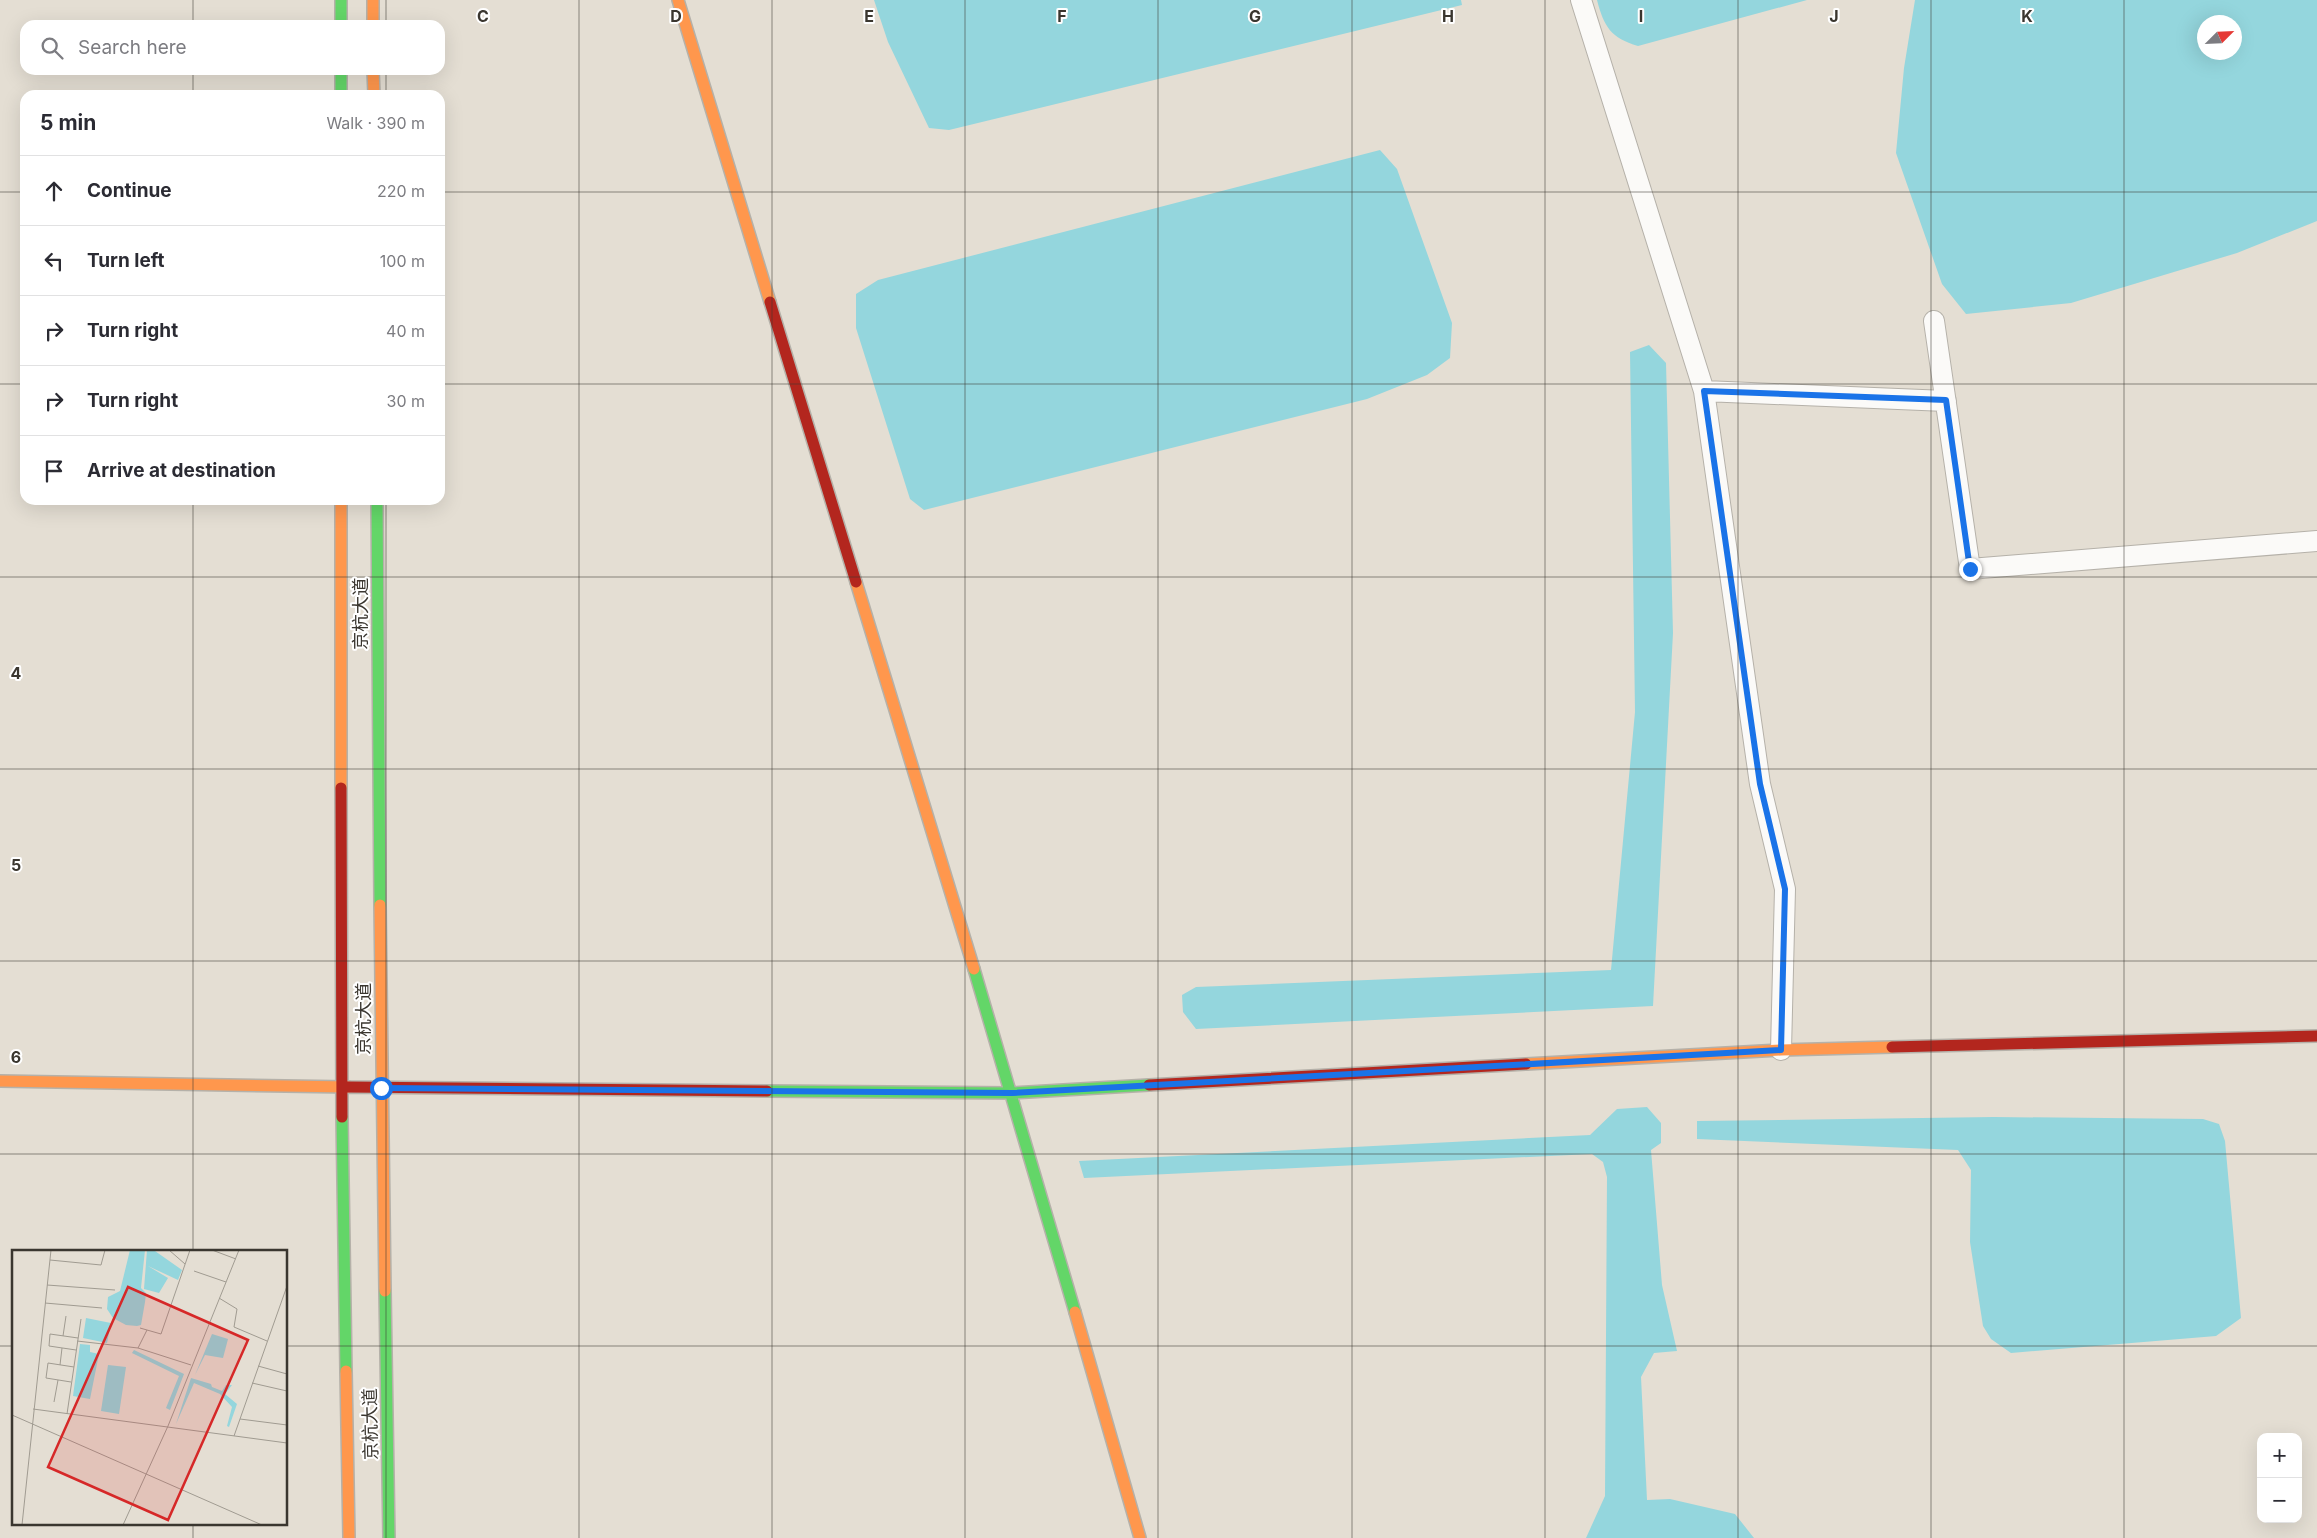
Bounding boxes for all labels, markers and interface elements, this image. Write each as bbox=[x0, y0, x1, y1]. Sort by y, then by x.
text: C bbox=[477, 6, 489, 26]
text: D bbox=[670, 6, 682, 26]
text: E bbox=[864, 6, 874, 26]
text: F bbox=[1057, 6, 1067, 26]
text: G bbox=[1249, 6, 1261, 26]
text: H bbox=[1442, 6, 1454, 26]
text: I bbox=[1639, 6, 1643, 26]
text: J bbox=[1829, 6, 1839, 26]
text: K bbox=[2021, 6, 2033, 26]
north arrow bbox=[2197, 15, 2242, 60]
search box bbox=[20, 20, 445, 75]
icon: search bbox=[38, 34, 66, 62]
text: Search here bbox=[78, 36, 187, 59]
text: 5 min bbox=[40, 110, 96, 135]
text: Walk · 390 m bbox=[326, 113, 425, 133]
icon: ahead bbox=[40, 177, 68, 205]
text: Continue bbox=[87, 179, 172, 202]
text: 220 m bbox=[377, 181, 425, 201]
icon: left bbox=[40, 247, 68, 275]
text: Turn left bbox=[87, 249, 165, 272]
text: 100 m bbox=[380, 251, 425, 271]
icon: right bbox=[40, 317, 68, 345]
text: Turn right bbox=[87, 319, 178, 342]
text: 40 m bbox=[386, 321, 425, 341]
icon: right bbox=[40, 387, 68, 415]
text: Turn right bbox=[87, 389, 178, 412]
text: 30 m bbox=[387, 391, 425, 411]
icon: arrive bbox=[40, 457, 68, 485]
text: Arrive at destination bbox=[87, 459, 276, 482]
route end bbox=[1959, 558, 1982, 581]
street label: 京杭大道 bbox=[350, 578, 371, 650]
text: 4 bbox=[11, 663, 22, 683]
text: 5 bbox=[11, 855, 21, 875]
street label: 京杭大道 bbox=[353, 983, 374, 1055]
text: 6 bbox=[11, 1047, 21, 1067]
route start bbox=[370, 1077, 393, 1100]
inset map bbox=[12, 1250, 288, 1526]
street label: 京杭大道 bbox=[359, 1388, 381, 1460]
map controls bbox=[2257, 1433, 2302, 1523]
button: + bbox=[2257, 1433, 2302, 1478]
button: − bbox=[2257, 1478, 2302, 1523]

